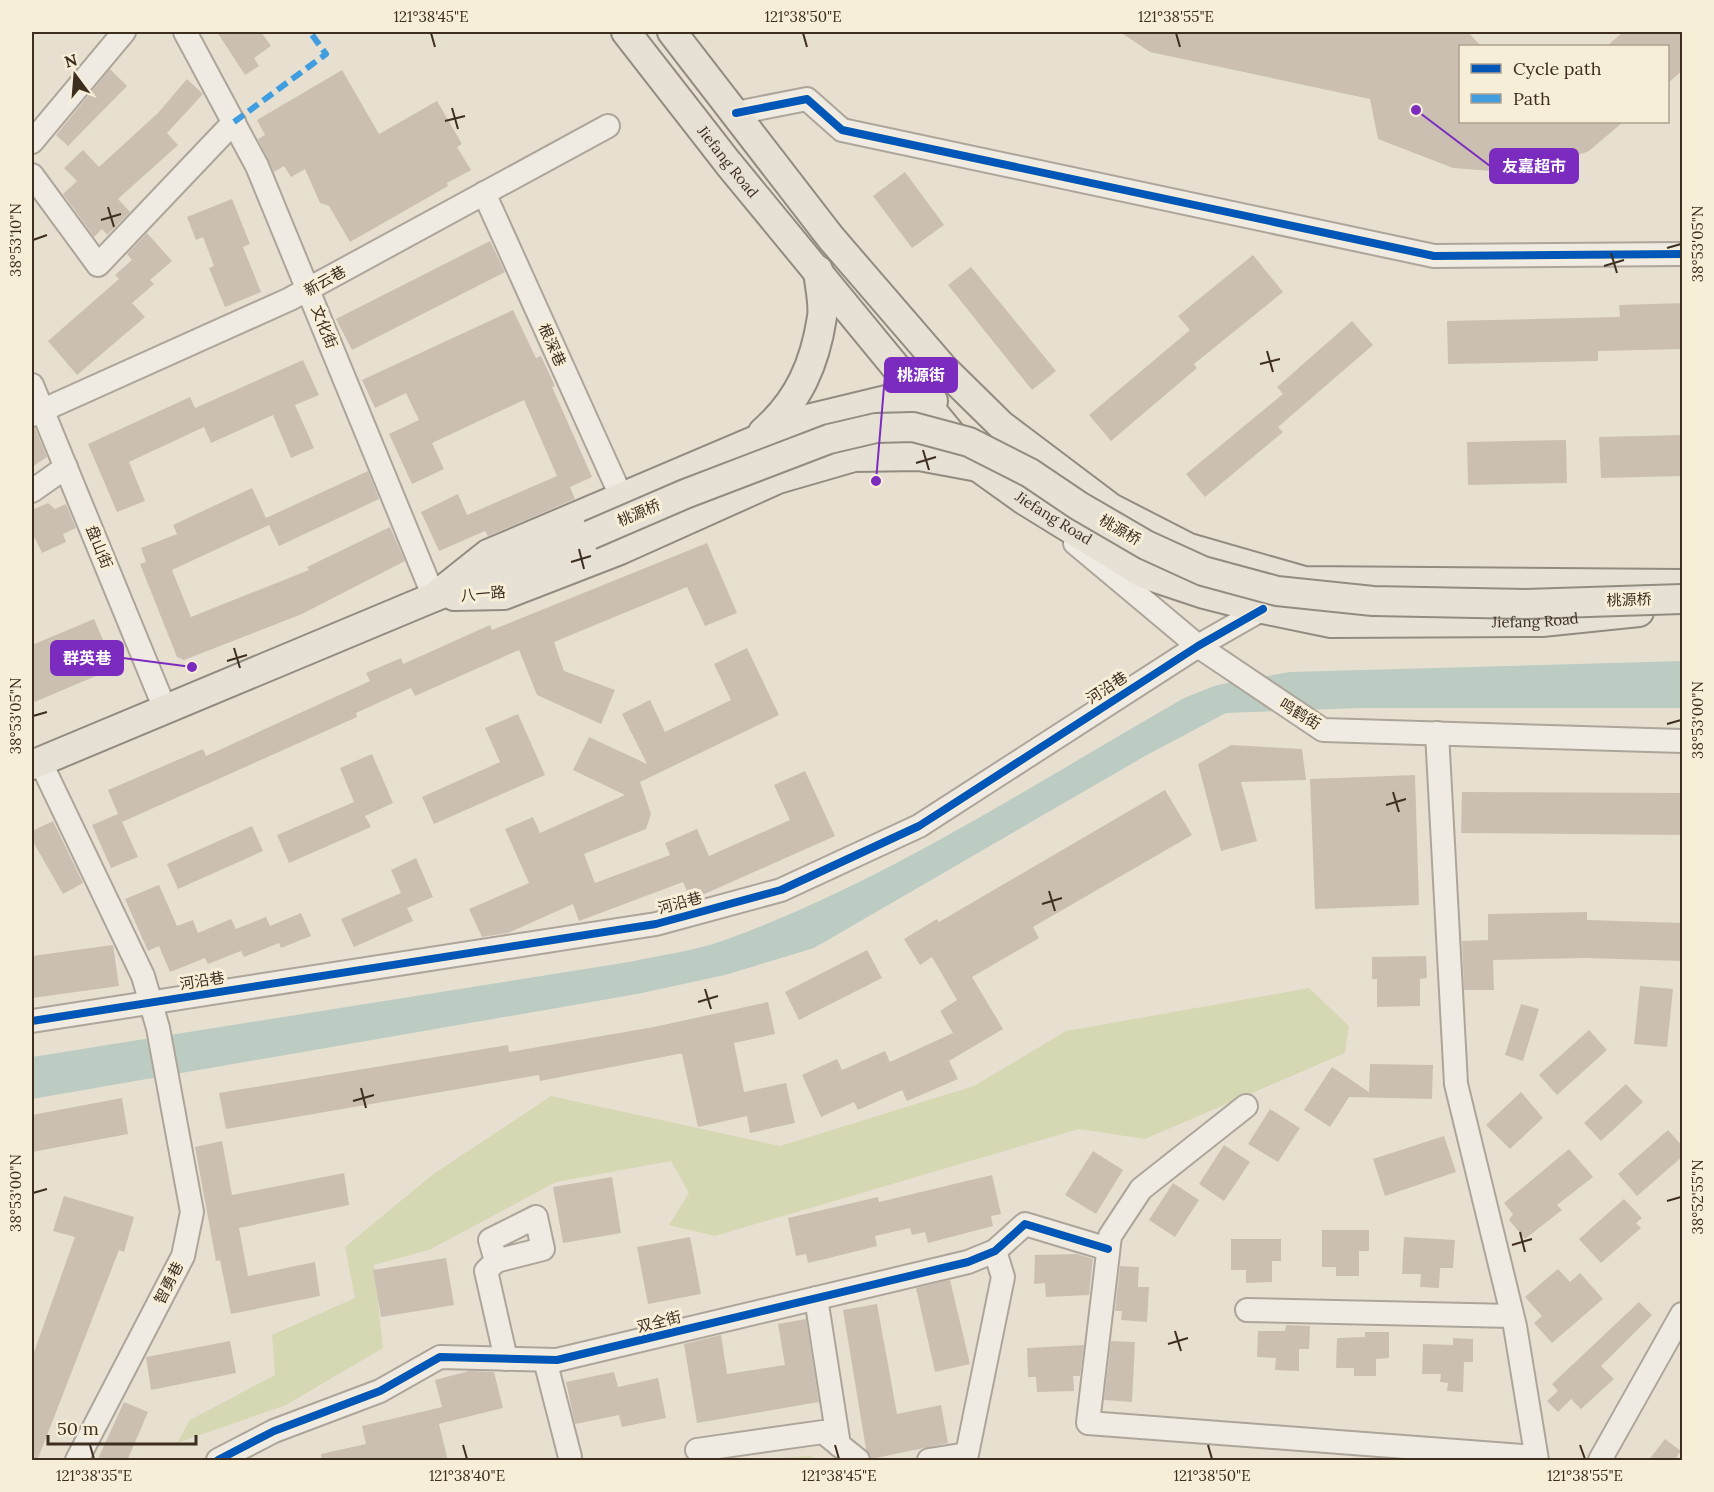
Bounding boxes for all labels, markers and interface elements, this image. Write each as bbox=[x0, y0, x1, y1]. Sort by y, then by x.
text: 121°38'45"E bbox=[393, 7, 469, 26]
text: 121°38'50"E bbox=[765, 7, 841, 26]
text: 121°38'55"E bbox=[1138, 7, 1214, 26]
north arrow bbox=[45, 45, 105, 105]
legend bbox=[1459, 45, 1669, 123]
text: N bbox=[62, 49, 80, 72]
text: Cycle path bbox=[1513, 57, 1602, 80]
text: Path bbox=[1513, 87, 1551, 110]
street label: Jiefang Road bbox=[693, 121, 763, 202]
callout: 友嘉超市 bbox=[1490, 149, 1578, 183]
text: 友嘉超市 bbox=[1502, 156, 1566, 176]
text: 38°53'10"N bbox=[6, 203, 25, 277]
text: 38°53'05"N bbox=[1688, 206, 1707, 282]
street label: 新云巷 bbox=[300, 261, 349, 300]
street label: 文化街 bbox=[307, 302, 342, 351]
street label: 根深巷 bbox=[535, 320, 570, 369]
callout: 桃源街 bbox=[885, 358, 957, 392]
text: 桃源街 bbox=[897, 365, 945, 385]
street label: Jiefang Road bbox=[1011, 486, 1096, 549]
street label: 桃源桥 bbox=[614, 495, 663, 530]
street label: 桃源桥 bbox=[1096, 510, 1144, 549]
street label: 盘山街 bbox=[82, 522, 117, 571]
street label: 八一路 bbox=[460, 582, 506, 605]
street label: 桃源桥 bbox=[1606, 589, 1652, 610]
street label: Jiefang Road bbox=[1491, 608, 1579, 631]
callout: 群英巷 bbox=[51, 641, 123, 675]
text: 群英巷 bbox=[63, 648, 112, 668]
street label: 河沿巷 bbox=[1083, 667, 1131, 708]
text: 38°53'05"N bbox=[6, 678, 25, 754]
text: 38°53'00"N bbox=[1688, 681, 1707, 759]
street label: 鸣鹤街 bbox=[1276, 694, 1324, 733]
street label: 河沿巷 bbox=[656, 888, 704, 918]
street label: 河沿巷 bbox=[178, 968, 226, 993]
text: 38°53'00"N bbox=[6, 1154, 25, 1232]
text: 38°52'55"N bbox=[1688, 1159, 1707, 1235]
street label: 智勇巷 bbox=[150, 1258, 187, 1307]
street label: 双全街 bbox=[635, 1307, 683, 1336]
scale bar bbox=[48, 1408, 196, 1446]
text: 50 m bbox=[57, 1417, 99, 1440]
text: 121°38'35"E bbox=[56, 1466, 132, 1485]
text: 121°38'40"E bbox=[429, 1466, 505, 1485]
text: 121°38'45"E bbox=[801, 1466, 877, 1485]
text: 121°38'50"E bbox=[1174, 1466, 1250, 1485]
text: 121°38'55"E bbox=[1547, 1466, 1623, 1485]

